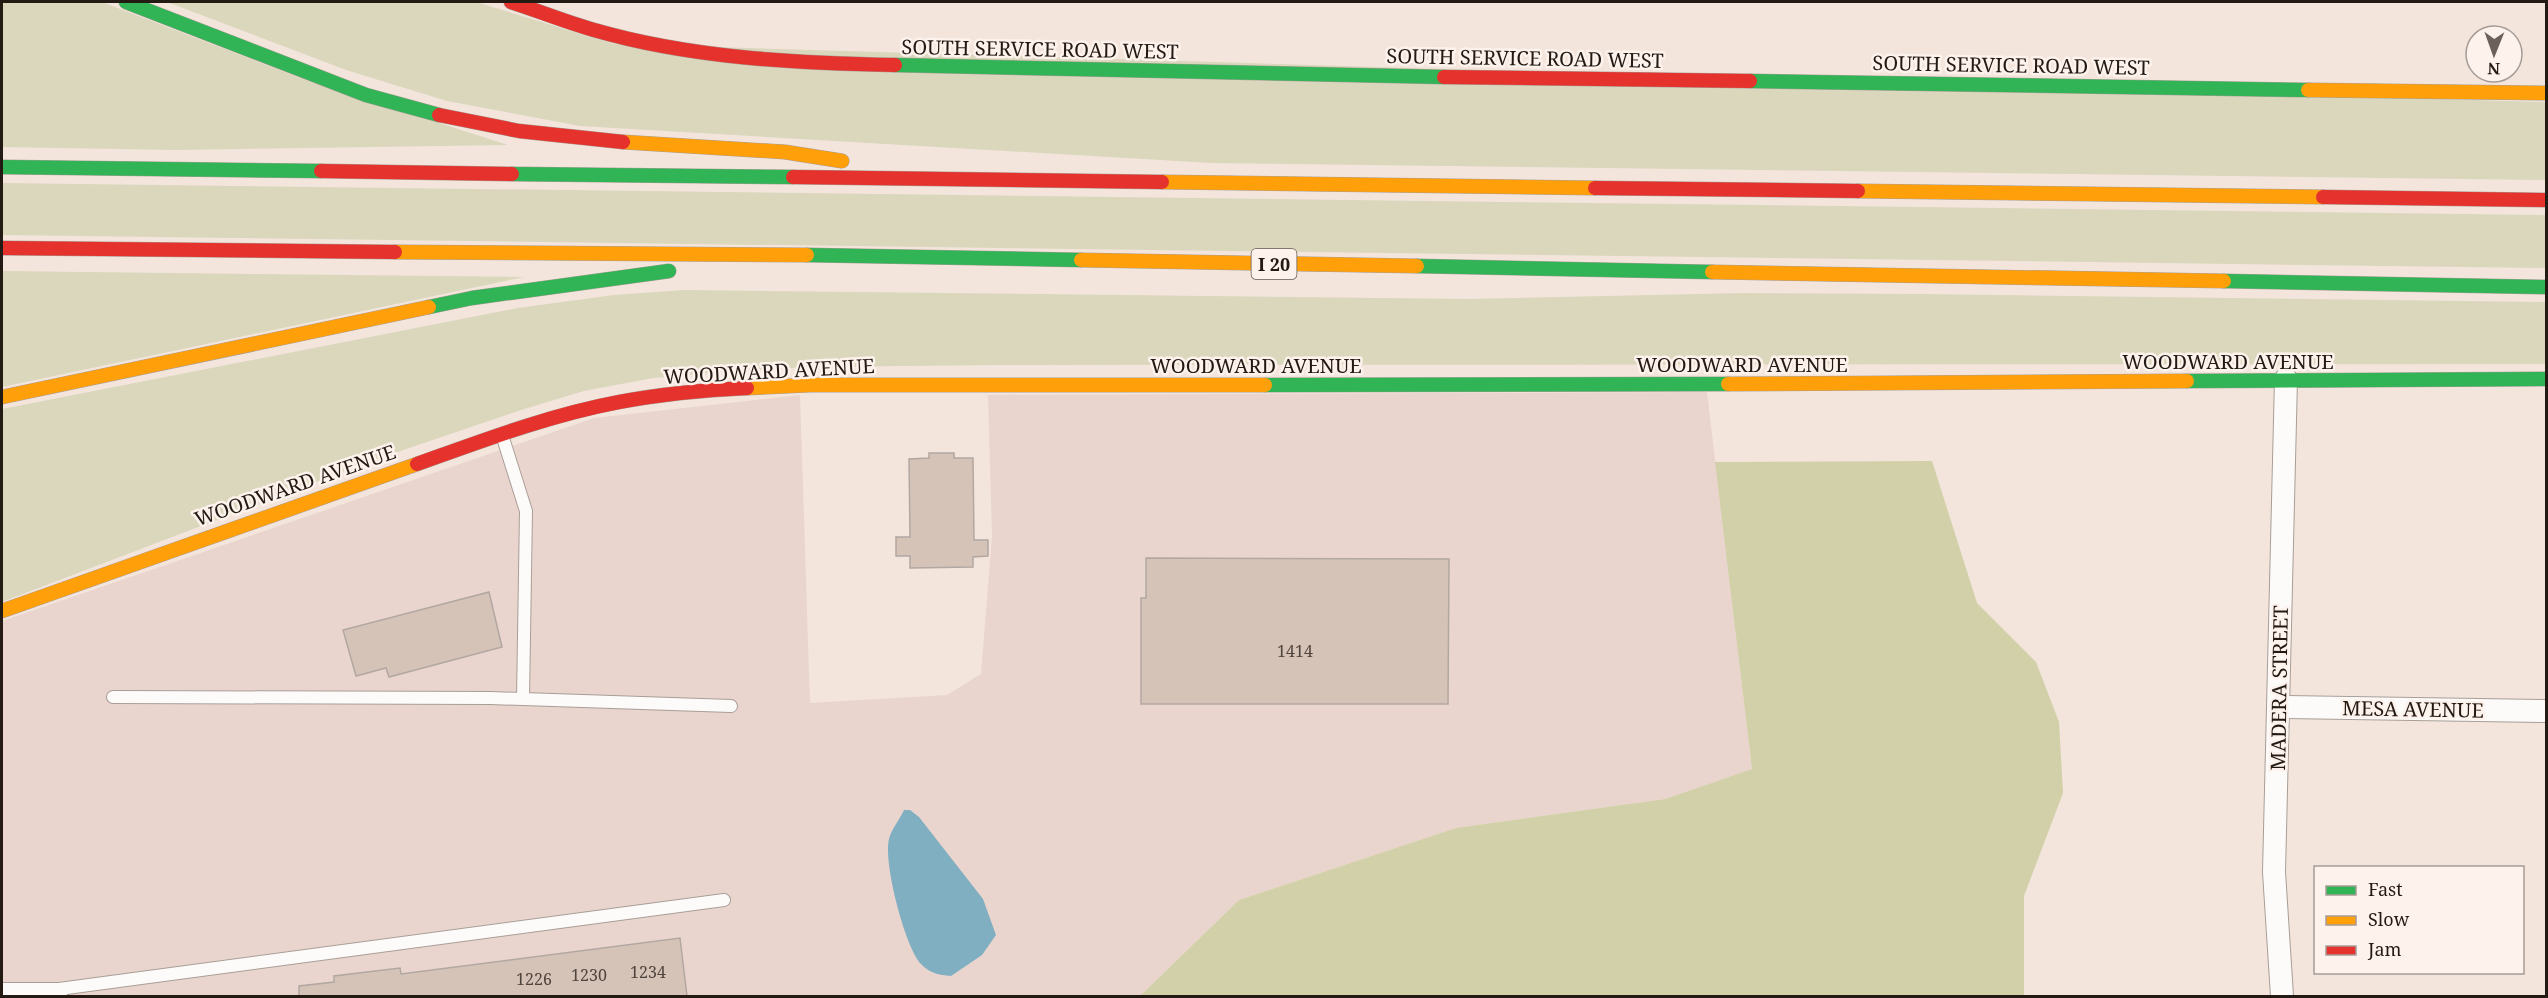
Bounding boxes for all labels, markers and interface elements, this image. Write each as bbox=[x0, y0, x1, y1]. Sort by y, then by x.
north arrow bbox=[2464, 24, 2524, 84]
street label: SOUTH SERVICE ROAD WEST bbox=[901, 33, 1179, 65]
street label: SOUTH SERVICE ROAD WEST bbox=[1386, 42, 1664, 74]
street label: SOUTH SERVICE ROAD WEST bbox=[1872, 49, 2150, 81]
text: N bbox=[2487, 58, 2500, 80]
road number: I 20 bbox=[1252, 249, 1296, 279]
street label: WOODWARD AVENUE bbox=[2122, 348, 2334, 375]
street label: WOODWARD AVENUE bbox=[1636, 351, 1848, 378]
street label: WOODWARD AVENUE bbox=[663, 352, 875, 390]
street label: WOODWARD AVENUE bbox=[1150, 352, 1362, 379]
street label: WOODWARD AVENUE bbox=[191, 438, 399, 532]
street label: MADERA STREET bbox=[2264, 605, 2294, 771]
house number: 1414 bbox=[1277, 640, 1313, 662]
street label: MESA AVENUE bbox=[2342, 694, 2484, 724]
legend bbox=[2314, 866, 2524, 974]
text: Fast bbox=[2368, 877, 2403, 901]
text: Slow bbox=[2368, 907, 2410, 931]
text: Jam bbox=[2367, 937, 2402, 961]
house number: 1234 bbox=[630, 961, 666, 983]
house number: 1230 bbox=[571, 964, 607, 986]
house number: 1226 bbox=[516, 968, 552, 990]

